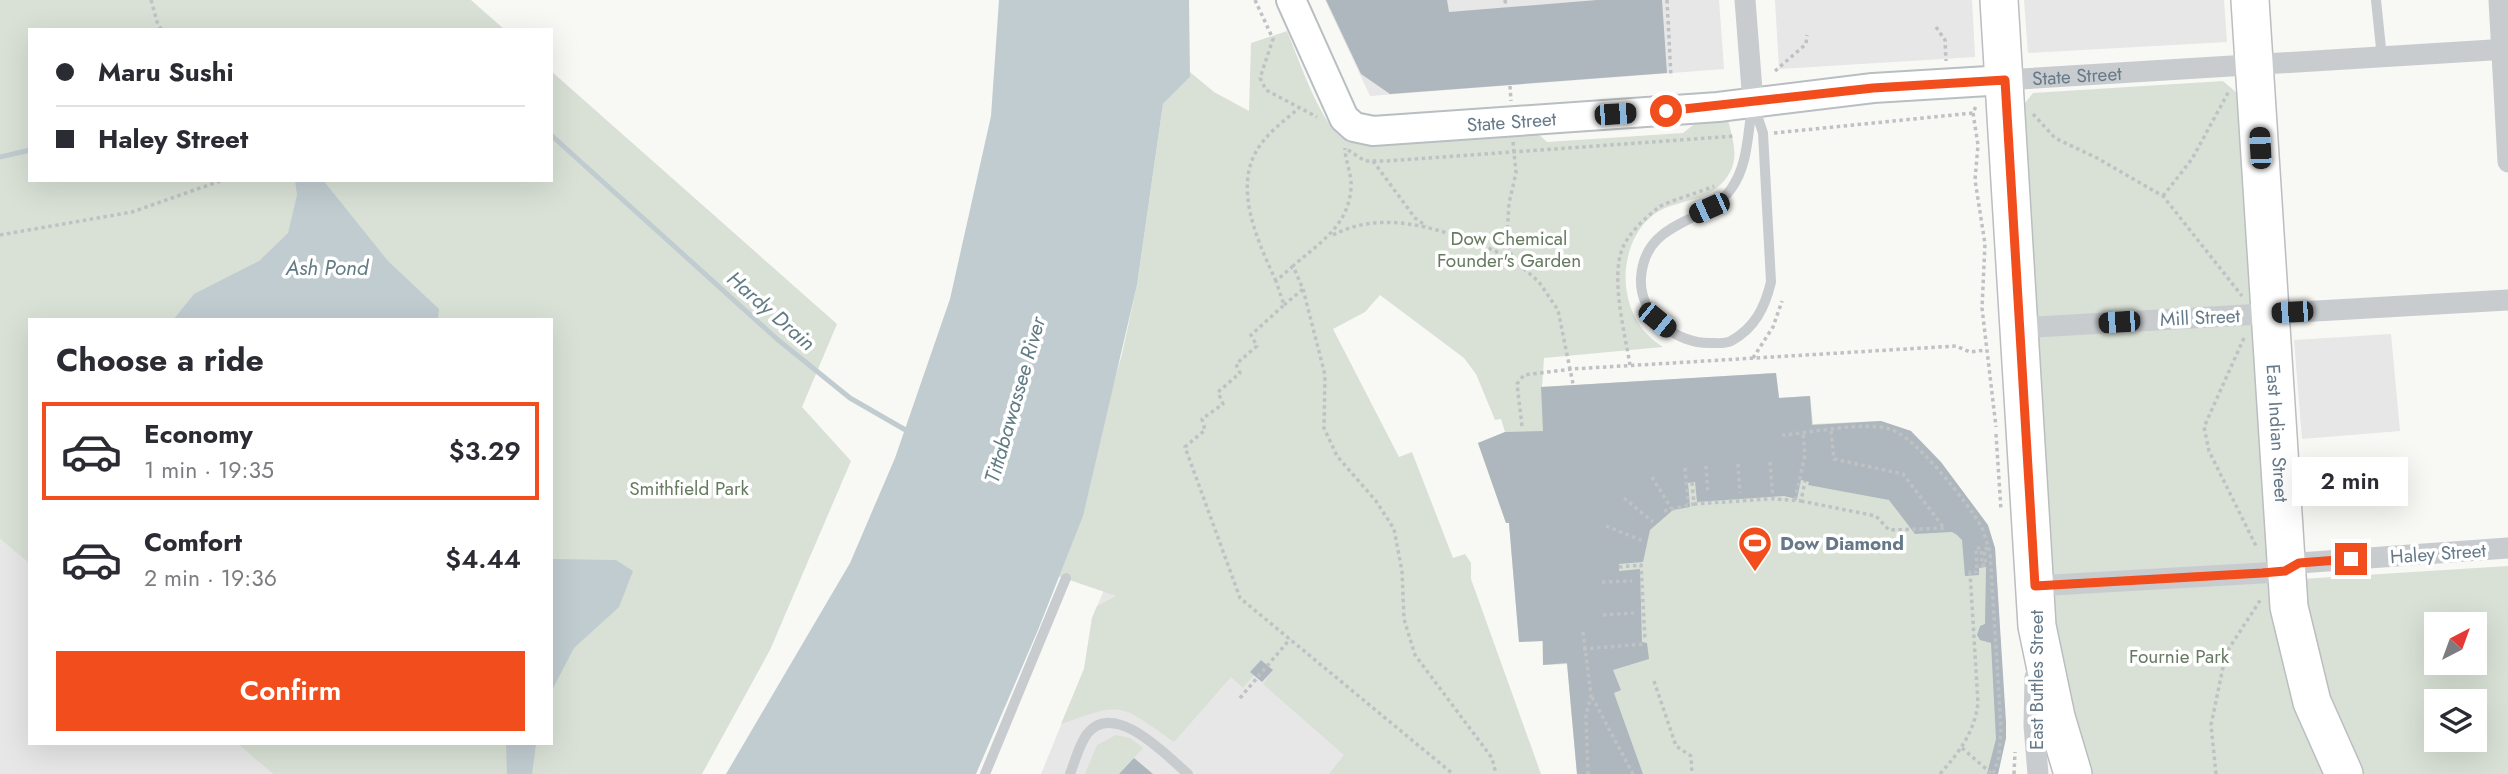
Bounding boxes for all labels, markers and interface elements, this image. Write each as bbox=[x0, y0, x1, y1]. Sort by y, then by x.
text: Maru Sushi bbox=[98, 53, 234, 91]
street label: State Street bbox=[2031, 60, 2123, 92]
route start bbox=[1650, 95, 1682, 127]
car bbox=[1594, 102, 1637, 126]
street label: State Street bbox=[1466, 105, 1558, 138]
text: Haley Street bbox=[98, 120, 248, 158]
car bbox=[2249, 126, 2272, 170]
car bbox=[1686, 190, 1733, 226]
park label: Dow Chemical Founder's Garden bbox=[1437, 225, 1581, 274]
water label: Ash Pond bbox=[285, 253, 370, 283]
water label: Hardy Drain bbox=[720, 264, 822, 358]
car bbox=[1635, 299, 1680, 341]
car bbox=[2271, 300, 2314, 324]
street label: Mill Street bbox=[2159, 302, 2241, 333]
car bbox=[2098, 310, 2141, 334]
water label: Tittabawassee River bbox=[977, 313, 1053, 486]
text: Choose a ride bbox=[56, 337, 264, 383]
street label: East Indian Street bbox=[2259, 363, 2295, 503]
text: Economy bbox=[144, 415, 253, 453]
icon: car bbox=[60, 420, 123, 483]
text: $3.29 bbox=[449, 432, 521, 470]
text: 1 min · 19:35 bbox=[144, 453, 274, 487]
callout: 2 min bbox=[2293, 458, 2409, 506]
text: 2 min bbox=[2320, 464, 2380, 498]
park label: Smithfield Park bbox=[629, 475, 749, 502]
text: Comfort bbox=[144, 523, 242, 561]
sports icon: Dow Diamond bbox=[1736, 524, 1774, 573]
icon: car bbox=[60, 528, 123, 591]
place label: Dow Diamond bbox=[1780, 530, 1904, 557]
street label: Haley Street bbox=[2389, 537, 2487, 570]
text: $4.44 bbox=[445, 540, 521, 578]
route end bbox=[2335, 543, 2367, 575]
text: 2 min · 19:36 bbox=[144, 561, 277, 595]
street label: East Buttles Street bbox=[2023, 610, 2050, 750]
north arrow bbox=[2424, 612, 2487, 676]
map controls bbox=[2424, 612, 2487, 752]
park label: Fournie Park bbox=[2129, 643, 2230, 670]
button: Confirm bbox=[56, 651, 525, 731]
button: layers bbox=[2424, 689, 2487, 752]

